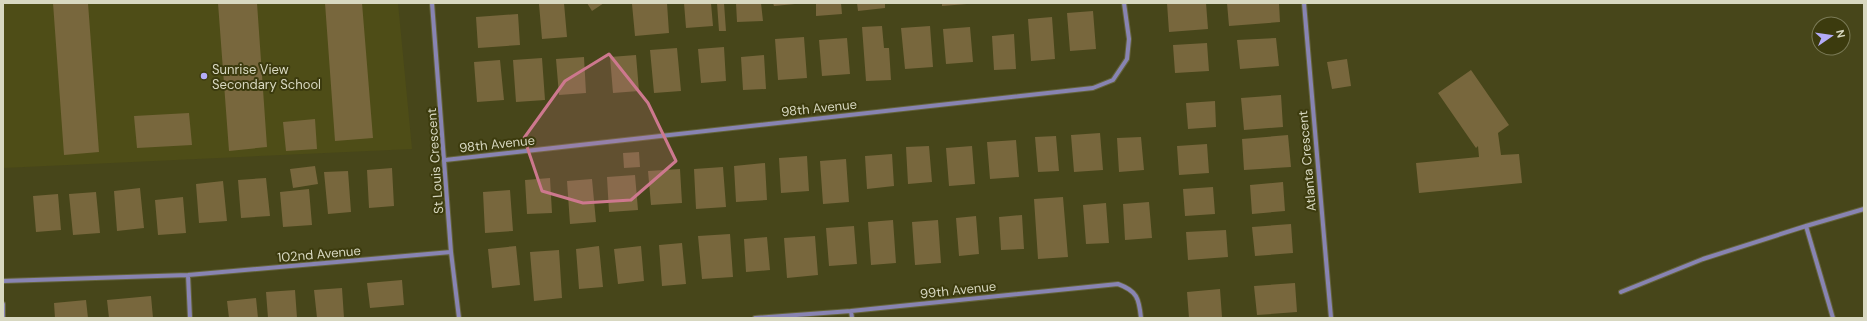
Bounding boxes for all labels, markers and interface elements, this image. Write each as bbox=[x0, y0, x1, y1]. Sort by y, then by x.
north arrow bbox=[1811, 16, 1851, 56]
text: N bbox=[1833, 28, 1848, 39]
place label: Sunrise View Secondary School bbox=[212, 61, 321, 93]
marker: Sunrise View Secondary School bbox=[199, 71, 209, 81]
street label: 98th Avenue bbox=[780, 96, 858, 120]
street label: St Louis Crescent bbox=[423, 107, 447, 215]
street label: Atlanta Crescent bbox=[1294, 110, 1320, 212]
street label: 98th Avenue bbox=[458, 132, 536, 156]
street label: 102nd Avenue bbox=[277, 242, 361, 266]
street label: 99th Avenue bbox=[919, 278, 997, 302]

